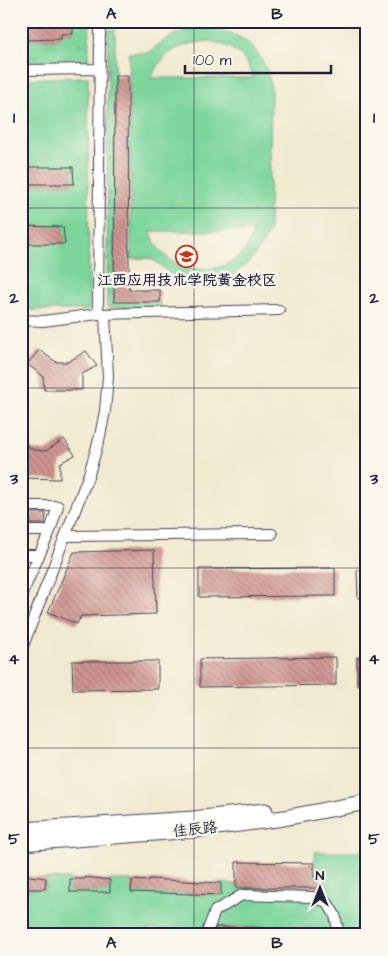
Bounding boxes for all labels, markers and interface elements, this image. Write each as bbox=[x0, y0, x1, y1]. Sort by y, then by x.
text: A bbox=[106, 3, 117, 25]
text: B bbox=[271, 3, 283, 25]
scale bar bbox=[185, 42, 332, 74]
text: 100 m bbox=[193, 50, 232, 71]
text: 1 bbox=[13, 107, 16, 129]
text: 1 bbox=[373, 107, 376, 129]
school or university icon: 江西应用技术学院黄金校区 bbox=[175, 245, 199, 269]
place label: 江西应用技术学院黄金校区 bbox=[97, 270, 277, 291]
text: 2 bbox=[8, 287, 19, 309]
text: 2 bbox=[368, 287, 379, 309]
text: 3 bbox=[9, 468, 19, 490]
text: 3 bbox=[369, 468, 379, 490]
text: 4 bbox=[9, 648, 20, 670]
text: 4 bbox=[369, 648, 380, 670]
street label: 佳辰路 bbox=[172, 817, 219, 842]
text: 5 bbox=[8, 828, 20, 850]
text: 5 bbox=[368, 828, 380, 850]
north arrow bbox=[296, 864, 346, 914]
text: N bbox=[316, 866, 325, 886]
text: A bbox=[106, 932, 117, 954]
text: B bbox=[271, 932, 283, 954]

